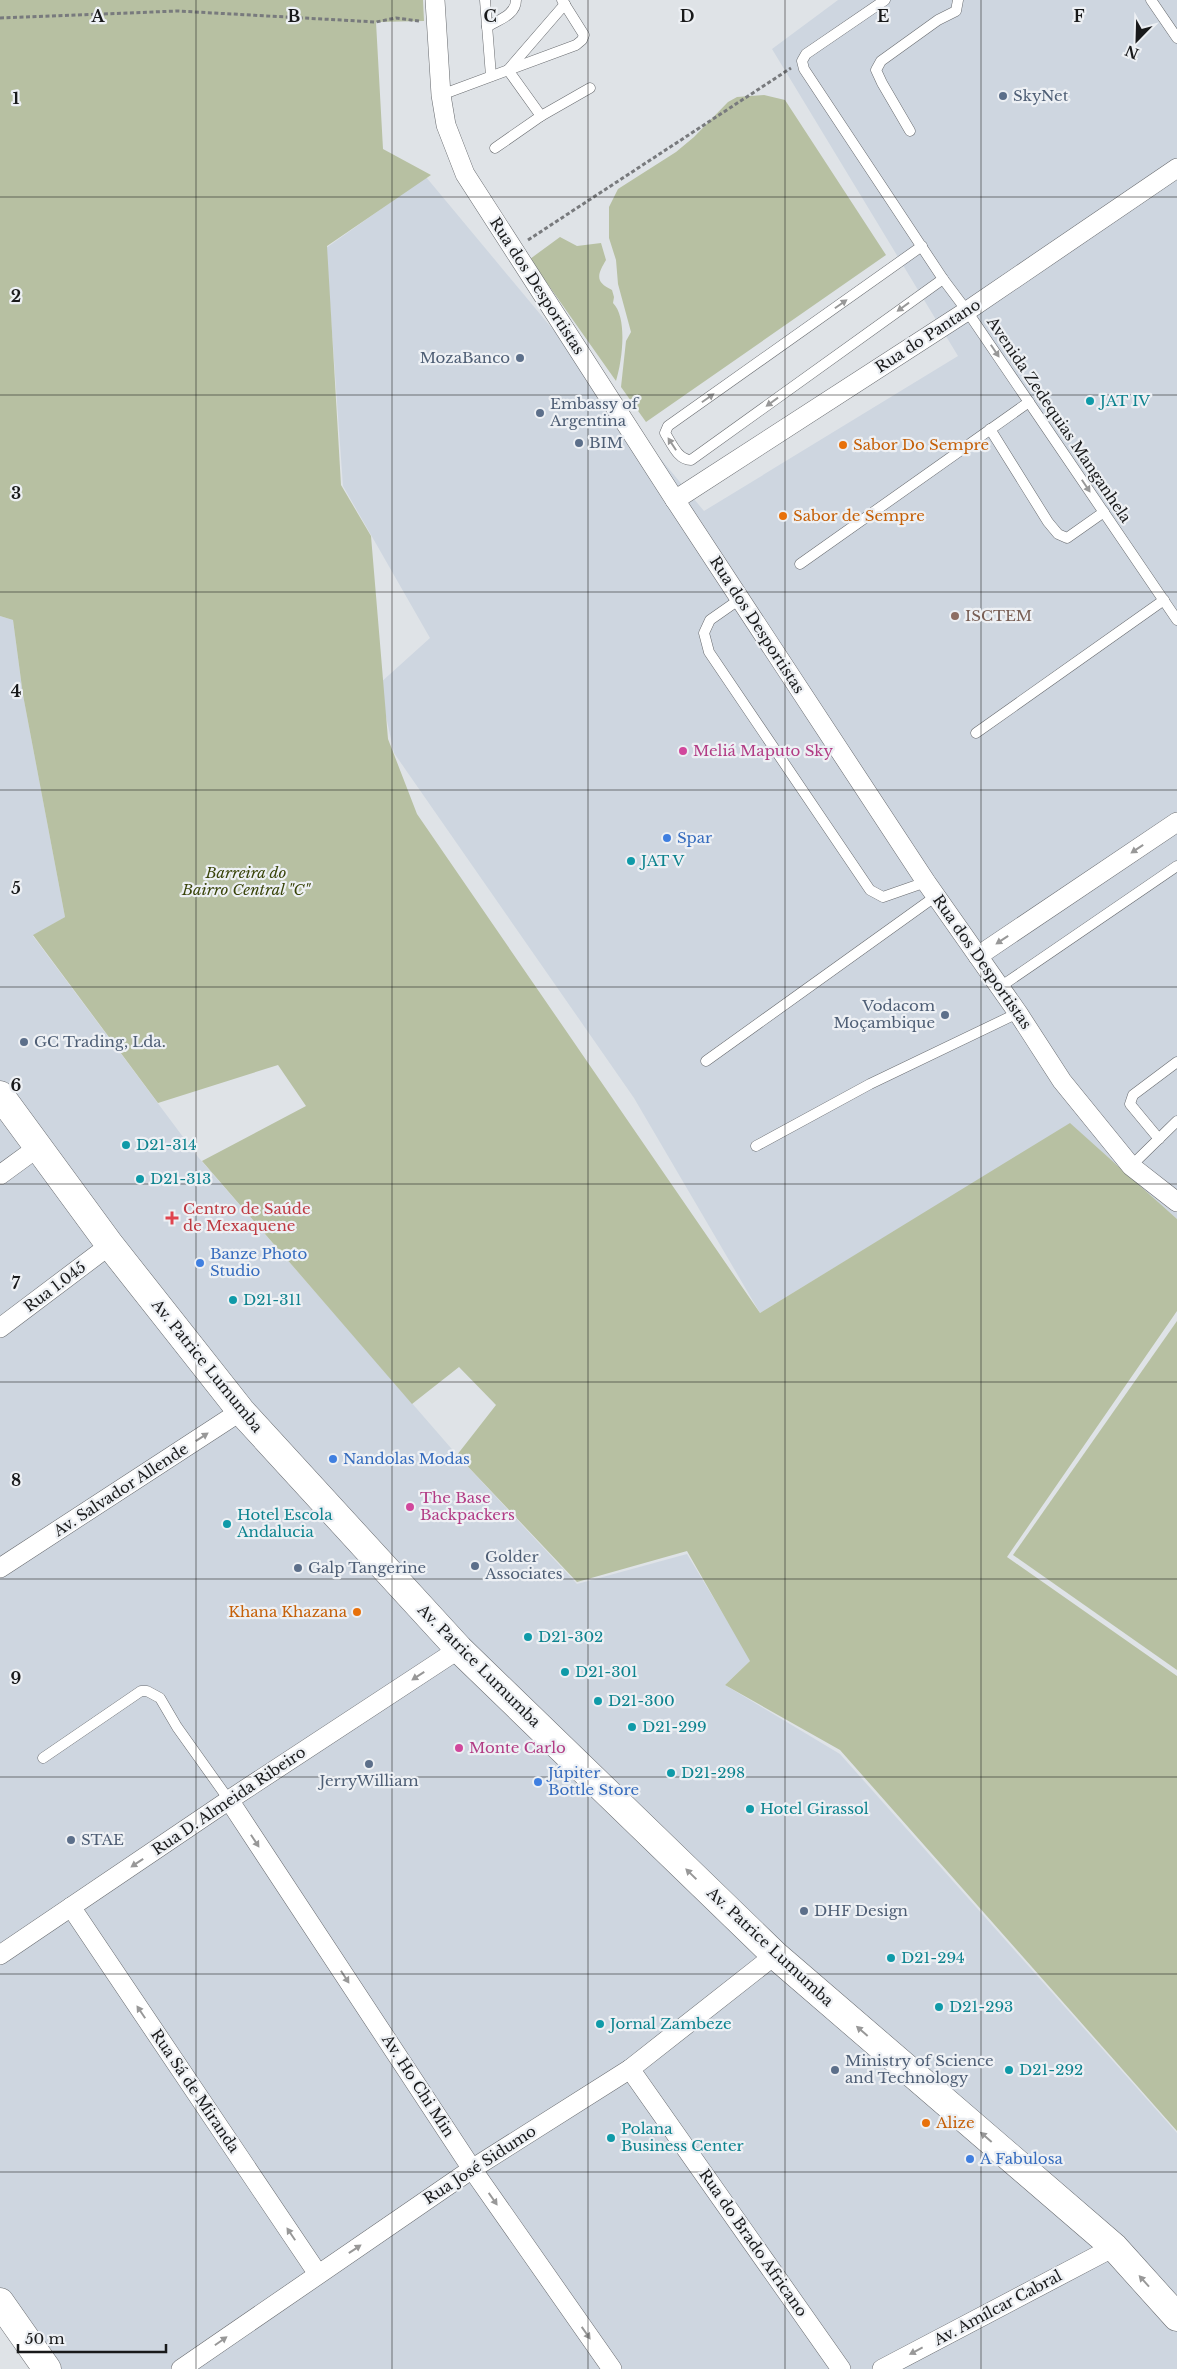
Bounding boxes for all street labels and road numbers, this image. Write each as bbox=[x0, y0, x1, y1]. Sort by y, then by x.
street label: Rua dos Desportistas bbox=[486, 214, 589, 358]
street label: Rua do Pantano bbox=[872, 294, 984, 377]
street label: Avenida Zedequias Manganhela bbox=[983, 312, 1136, 527]
street label: Rua dos Desportistas bbox=[706, 553, 809, 697]
street label: Rua dos Desportistas bbox=[929, 891, 1036, 1033]
street label: Rua 1.045 bbox=[20, 1257, 89, 1316]
street label: Av. Patrice Lumumba bbox=[147, 1294, 267, 1437]
street label: Av. Salvador Allende bbox=[49, 1439, 192, 1541]
street label: Av. Patrice Lumumba bbox=[413, 1600, 545, 1732]
street label: Rua D. Almeida Ribeiro bbox=[148, 1742, 309, 1859]
street label: Av. Patrice Lumumba bbox=[702, 1882, 838, 2011]
street label: Rua Sá de Miranda bbox=[147, 2025, 244, 2157]
street label: Av. Ho Chi Min bbox=[378, 2030, 459, 2141]
street label: Rua José Sidumo bbox=[420, 2121, 540, 2208]
street label: Rua do Brado Africano bbox=[695, 2165, 812, 2320]
street label: Av. Amílcar Cabral bbox=[930, 2266, 1065, 2350]

